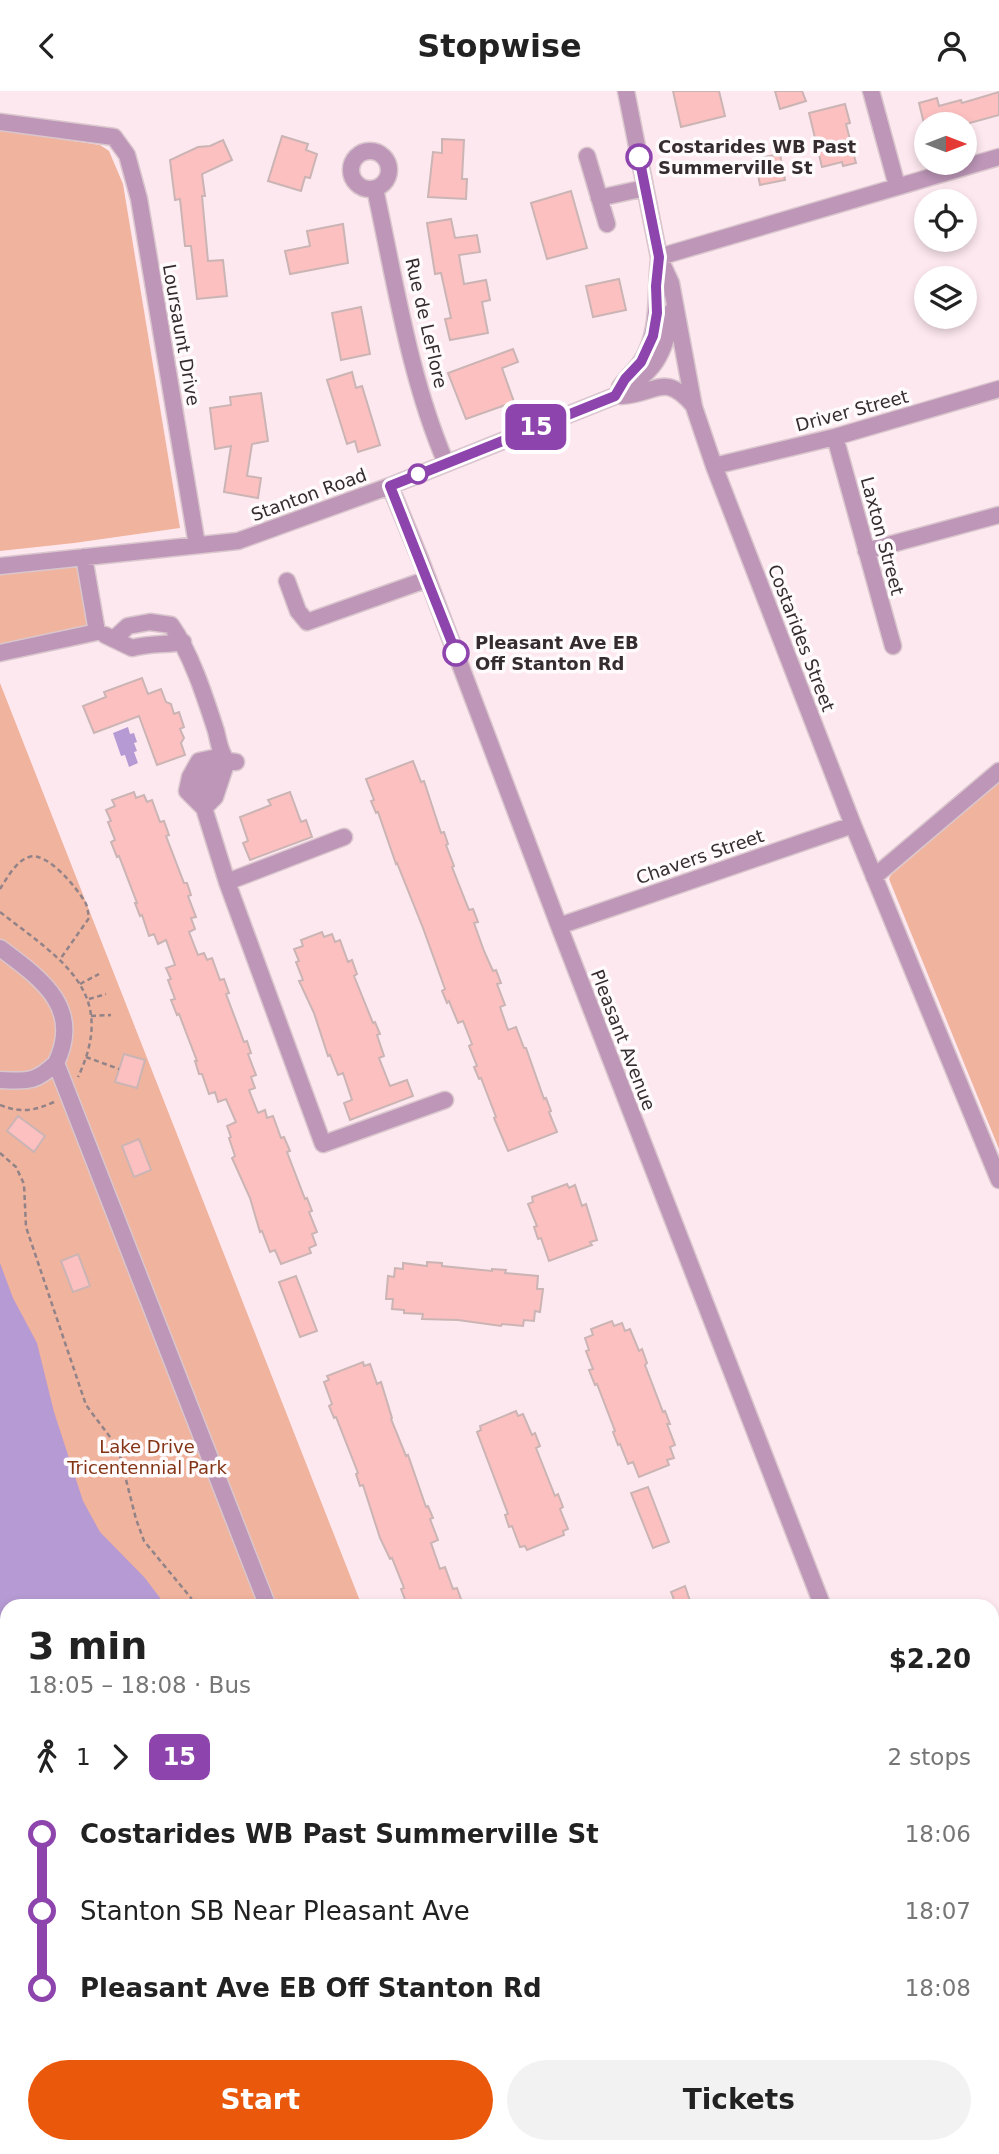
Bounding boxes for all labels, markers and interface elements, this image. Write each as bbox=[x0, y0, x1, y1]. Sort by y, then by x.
icon: back bbox=[28, 27, 66, 65]
text: Stopwise bbox=[417, 27, 582, 65]
icon: person bbox=[933, 27, 971, 65]
north arrow bbox=[914, 112, 976, 175]
map controls bbox=[914, 112, 977, 329]
place label: Costarides WB Past Summerville St bbox=[658, 136, 857, 178]
marker: Costarides WB Past Summerville St bbox=[626, 144, 652, 170]
button: locate bbox=[914, 189, 977, 252]
street label: Rue de LeFlore bbox=[401, 256, 452, 390]
street label: Loursaunt Drive bbox=[159, 262, 204, 407]
button: layers bbox=[914, 266, 977, 329]
street label: Driver Street bbox=[793, 385, 911, 436]
line badge: 15 bbox=[504, 404, 568, 450]
text: 15 bbox=[519, 413, 553, 441]
street label: Stanton Road bbox=[248, 464, 369, 525]
unlabelled marker bbox=[408, 464, 428, 484]
street label: Laxton Street bbox=[857, 474, 908, 597]
street label: Costarides Street bbox=[764, 561, 839, 714]
place label: Pleasant Ave EB Off Stanton Rd bbox=[475, 632, 639, 674]
marker: Pleasant Ave EB Off Stanton Rd bbox=[443, 640, 469, 666]
street label: Chavers Street bbox=[633, 825, 767, 888]
street label: Pleasant Avenue bbox=[587, 966, 660, 1113]
park label: Lake Drive Tricentennial Park bbox=[66, 1436, 227, 1478]
text: 3 min bbox=[28, 1624, 147, 1668]
text: $2.20 bbox=[889, 1644, 971, 1674]
text: 18:05 – 18:08 · Bus bbox=[28, 1672, 251, 1698]
icon: walk bbox=[28, 1738, 66, 1776]
icon: forward bbox=[101, 1738, 139, 1776]
text: 15 bbox=[163, 1743, 196, 1771]
text: 1 bbox=[76, 1744, 91, 1770]
text: 2 stops bbox=[887, 1744, 971, 1770]
text: Costarides WB Past Summerville St bbox=[80, 1819, 599, 1849]
text: 18:06 bbox=[905, 1821, 971, 1847]
text: Stanton SB Near Pleasant Ave bbox=[80, 1896, 470, 1926]
text: 18:07 bbox=[905, 1898, 971, 1924]
text: Pleasant Ave EB Off Stanton Rd bbox=[80, 1973, 542, 2003]
text: 18:08 bbox=[905, 1975, 971, 2001]
button: Start bbox=[28, 2060, 493, 2140]
button: Tickets bbox=[507, 2060, 971, 2140]

